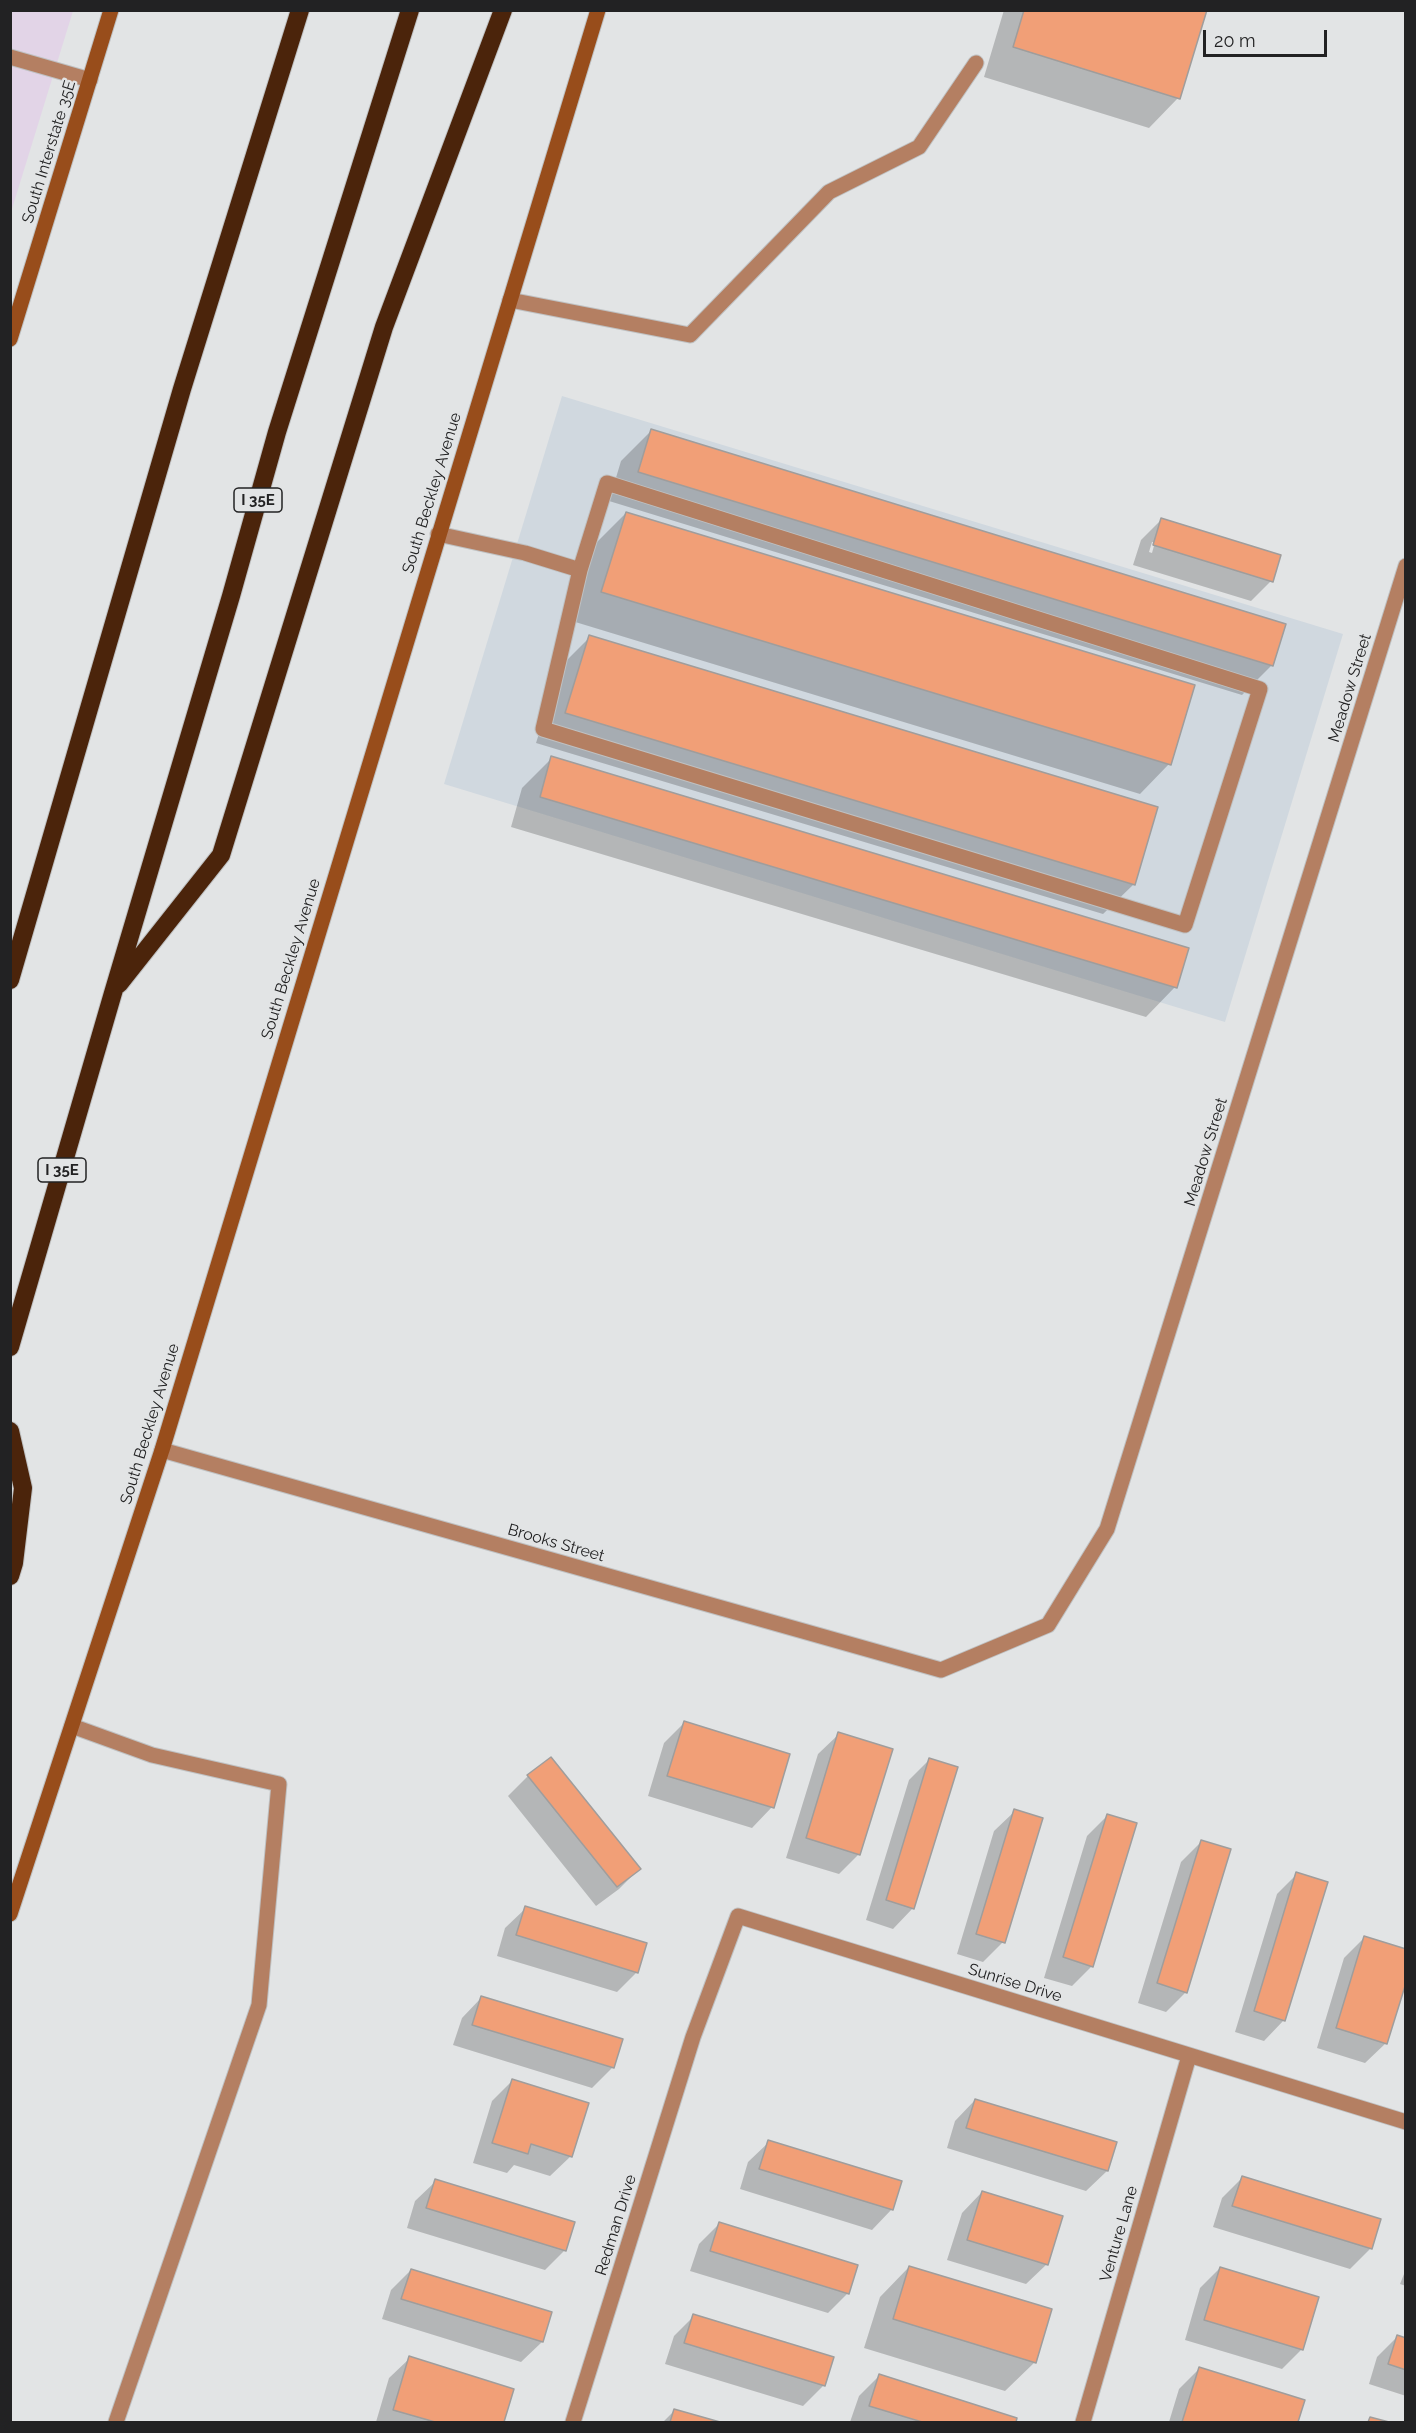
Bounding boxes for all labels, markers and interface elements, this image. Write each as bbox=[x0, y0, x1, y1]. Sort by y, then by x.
scale bar bbox=[1206, 18, 1330, 56]
text: 20 m bbox=[1214, 30, 1256, 51]
street label: South Interstate 35E bbox=[18, 78, 80, 226]
street label: South Beckley Avenue bbox=[398, 410, 466, 576]
road number: I 35E bbox=[234, 488, 282, 512]
street label: Meadow Street bbox=[1324, 631, 1376, 745]
street label: South Beckley Avenue bbox=[257, 876, 325, 1042]
street label: Meadow Street bbox=[1180, 1095, 1232, 1209]
road number: I 35E bbox=[38, 1158, 86, 1182]
street label: South Beckley Avenue bbox=[116, 1341, 184, 1507]
street label: Brooks Street bbox=[505, 1520, 607, 1566]
street label: Sunrise Drive bbox=[966, 1960, 1064, 2006]
street label: Redman Drive bbox=[592, 2172, 640, 2278]
street label: Venture Lane bbox=[1096, 2184, 1142, 2284]

